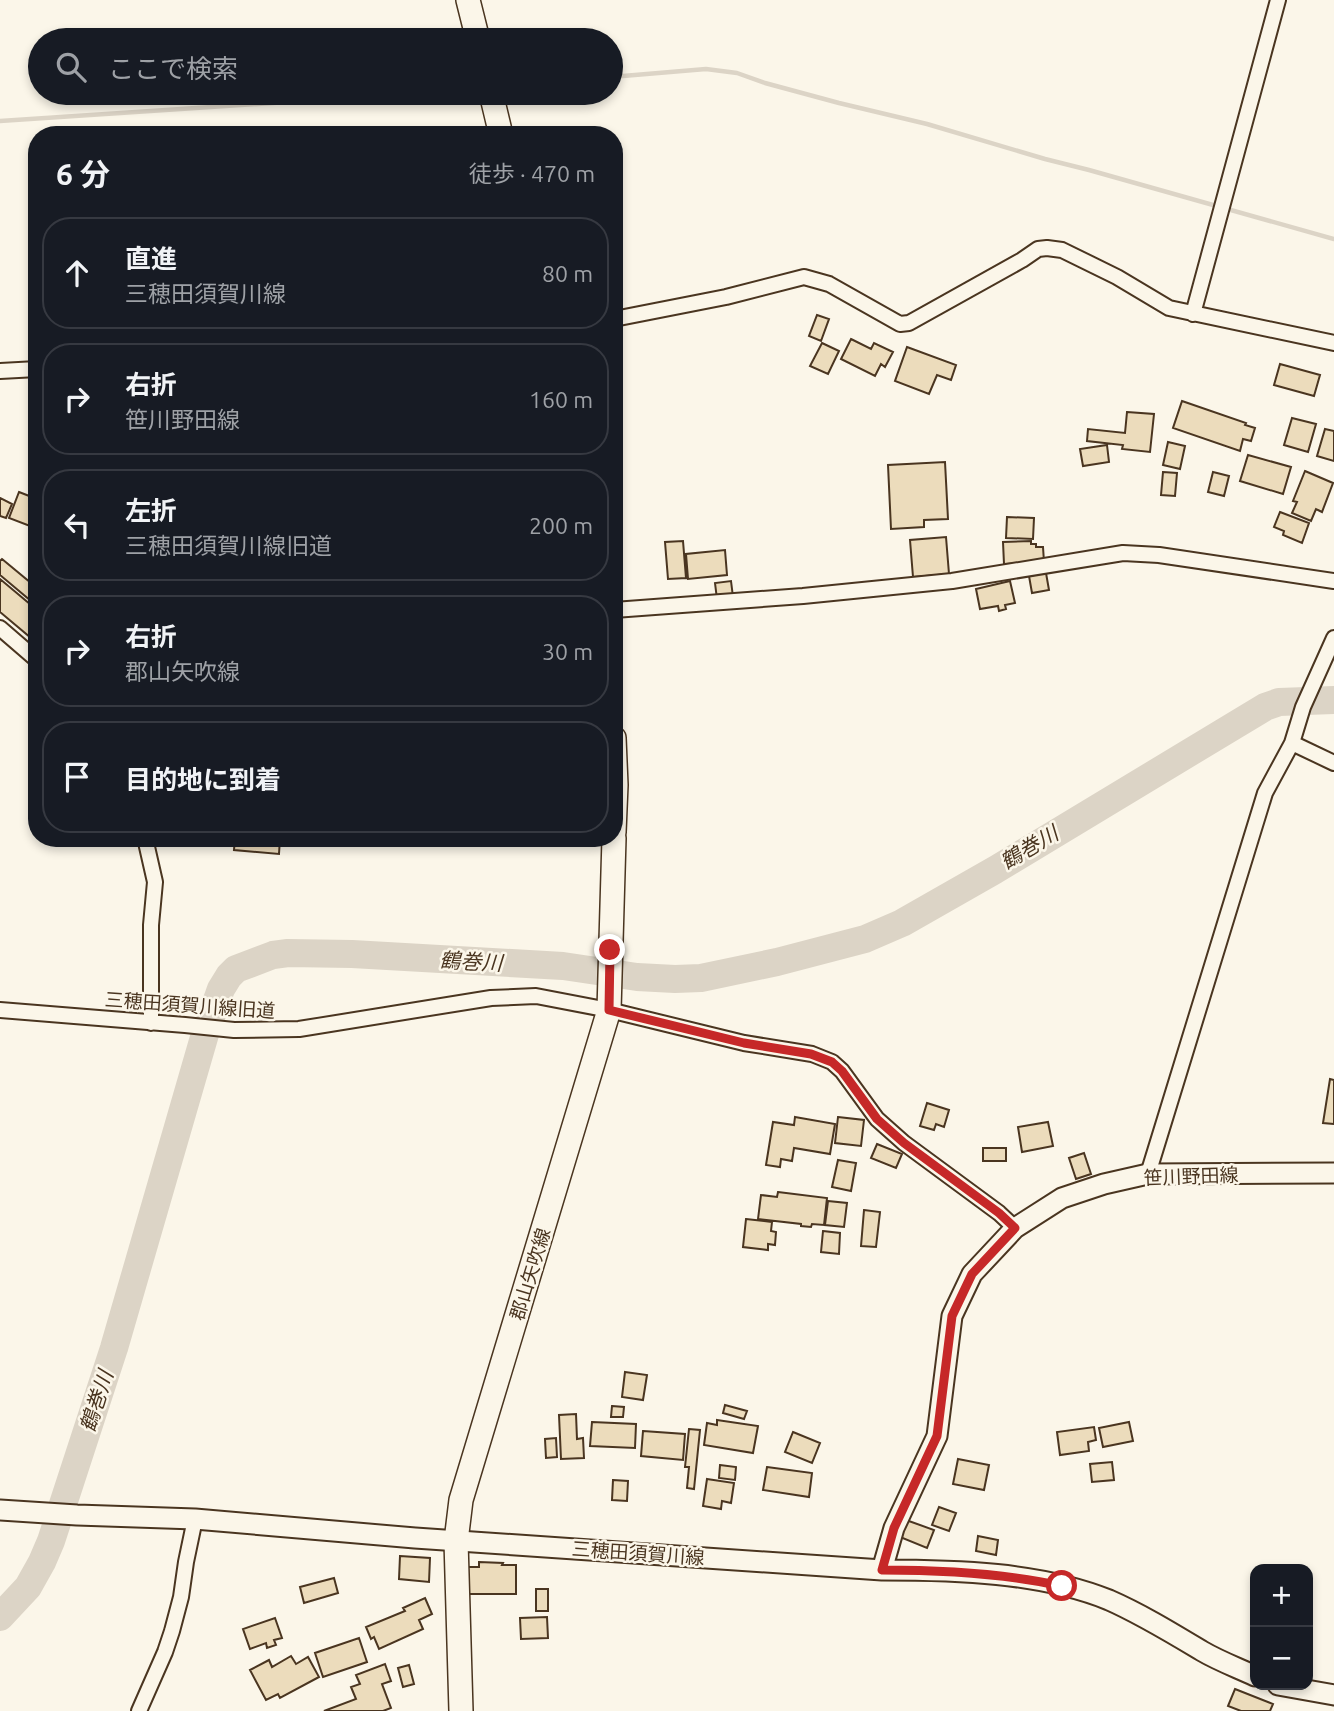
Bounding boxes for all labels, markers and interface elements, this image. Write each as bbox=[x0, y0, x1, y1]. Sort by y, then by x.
search box bbox=[28, 28, 623, 105]
icon: search bbox=[52, 48, 90, 86]
text: ここで検索 bbox=[108, 54, 238, 83]
text: 6 分 bbox=[56, 157, 110, 191]
text: 徒歩 · 470 m bbox=[469, 161, 595, 186]
text: 直進 bbox=[125, 244, 177, 273]
icon: ahead bbox=[58, 254, 96, 292]
text: 80 m bbox=[542, 261, 593, 286]
text: 三穂田須賀川線 bbox=[125, 281, 286, 306]
text: 右折 bbox=[125, 370, 177, 399]
icon: right bbox=[58, 380, 96, 418]
text: 160 m bbox=[529, 387, 593, 412]
text: 笹川野田線 bbox=[125, 407, 240, 432]
text: 左折 bbox=[125, 496, 177, 525]
icon: left bbox=[58, 506, 96, 544]
text: 200 m bbox=[529, 513, 593, 538]
text: 三穂田須賀川線旧道 bbox=[125, 533, 332, 558]
text: 右折 bbox=[125, 622, 177, 651]
icon: right bbox=[58, 632, 96, 670]
text: 30 m bbox=[542, 639, 593, 664]
text: 郡山矢吹線 bbox=[125, 659, 240, 684]
icon: arrive bbox=[58, 758, 96, 796]
text: 目的地に到着 bbox=[125, 765, 281, 794]
water label: 鶴巻川 bbox=[996, 819, 1064, 874]
route end bbox=[594, 934, 625, 965]
water label: 鶴巻川 bbox=[439, 947, 505, 975]
street label: 三穂田須賀川線旧道 bbox=[104, 988, 276, 1022]
street label: 笹川野田線 bbox=[1143, 1163, 1239, 1189]
street label: 郡山矢吹線 bbox=[506, 1225, 554, 1323]
water label: 鶴巻川 bbox=[75, 1365, 118, 1435]
street label: 三穂田須賀川線 bbox=[571, 1537, 705, 1569]
map controls bbox=[1250, 1564, 1313, 1690]
button: + bbox=[1250, 1564, 1313, 1627]
route start bbox=[1046, 1570, 1077, 1601]
button: − bbox=[1250, 1627, 1313, 1690]

